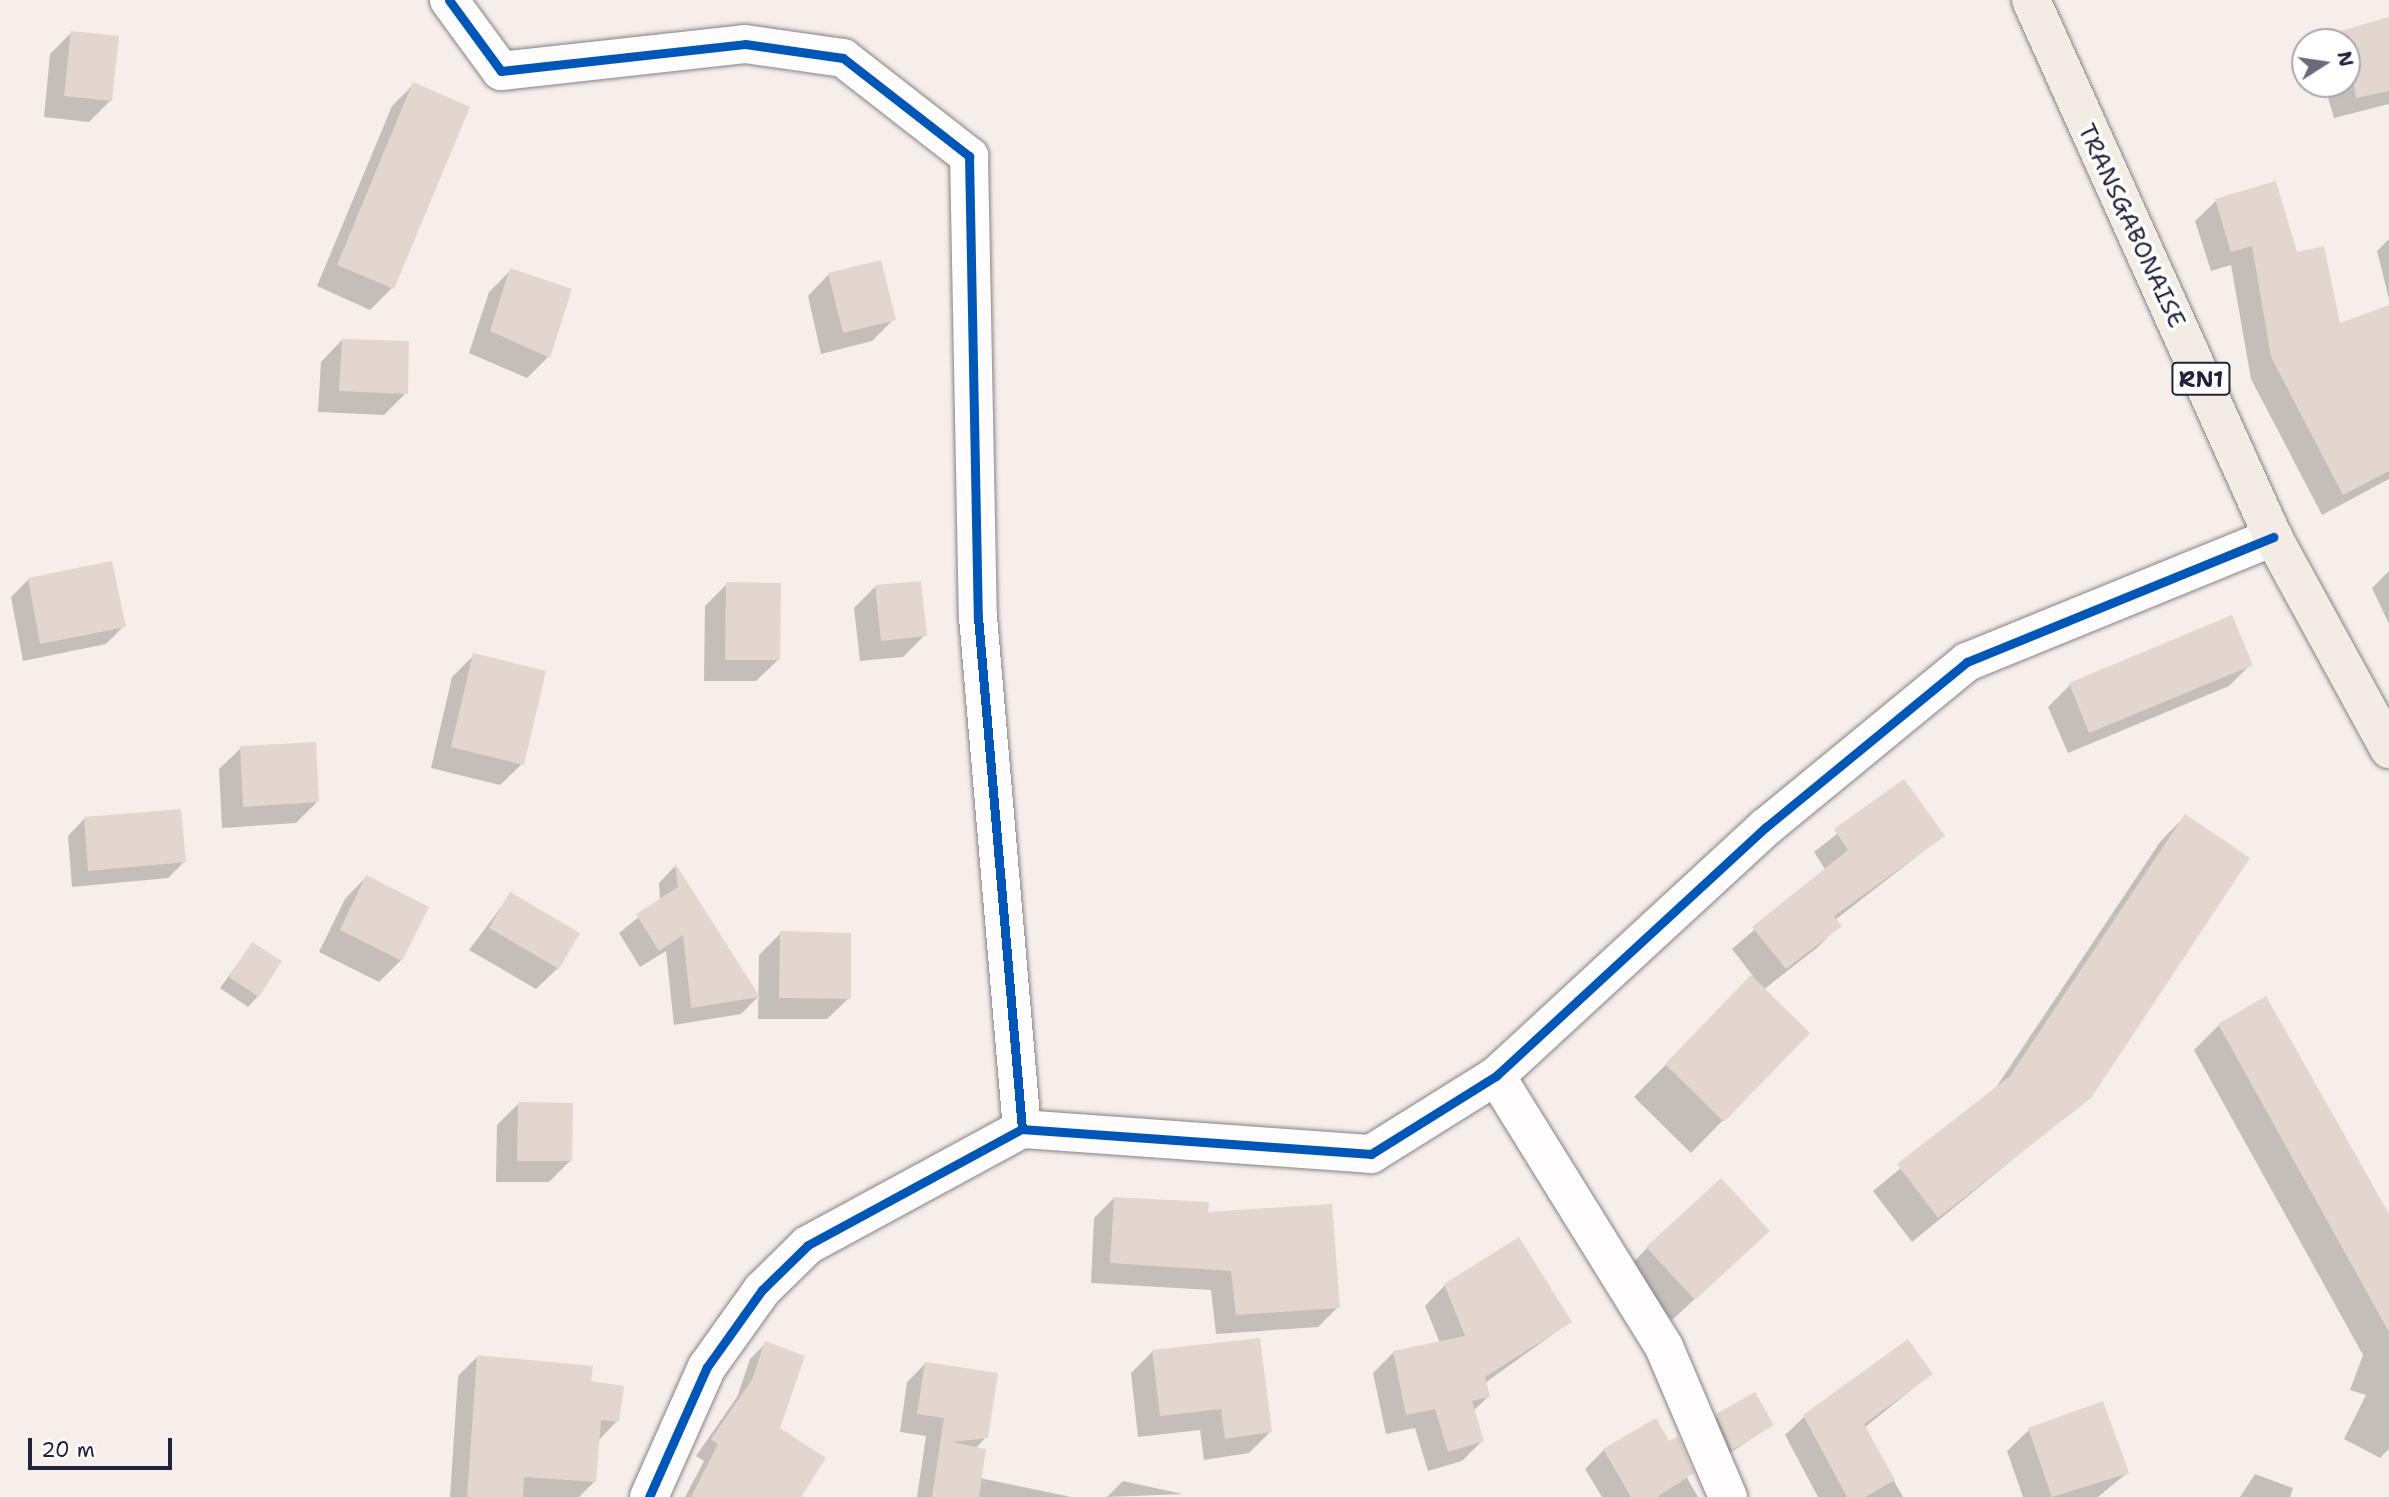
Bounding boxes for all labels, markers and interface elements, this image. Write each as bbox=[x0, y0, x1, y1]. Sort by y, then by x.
north arrow bbox=[2291, 28, 2361, 98]
text: N bbox=[2331, 49, 2359, 69]
street label: TRANSGABONAISE bbox=[2071, 119, 2191, 333]
road number: RN1 bbox=[2171, 360, 2231, 398]
scale bar bbox=[32, 1424, 175, 1468]
text: 20 m bbox=[41, 1436, 95, 1464]

